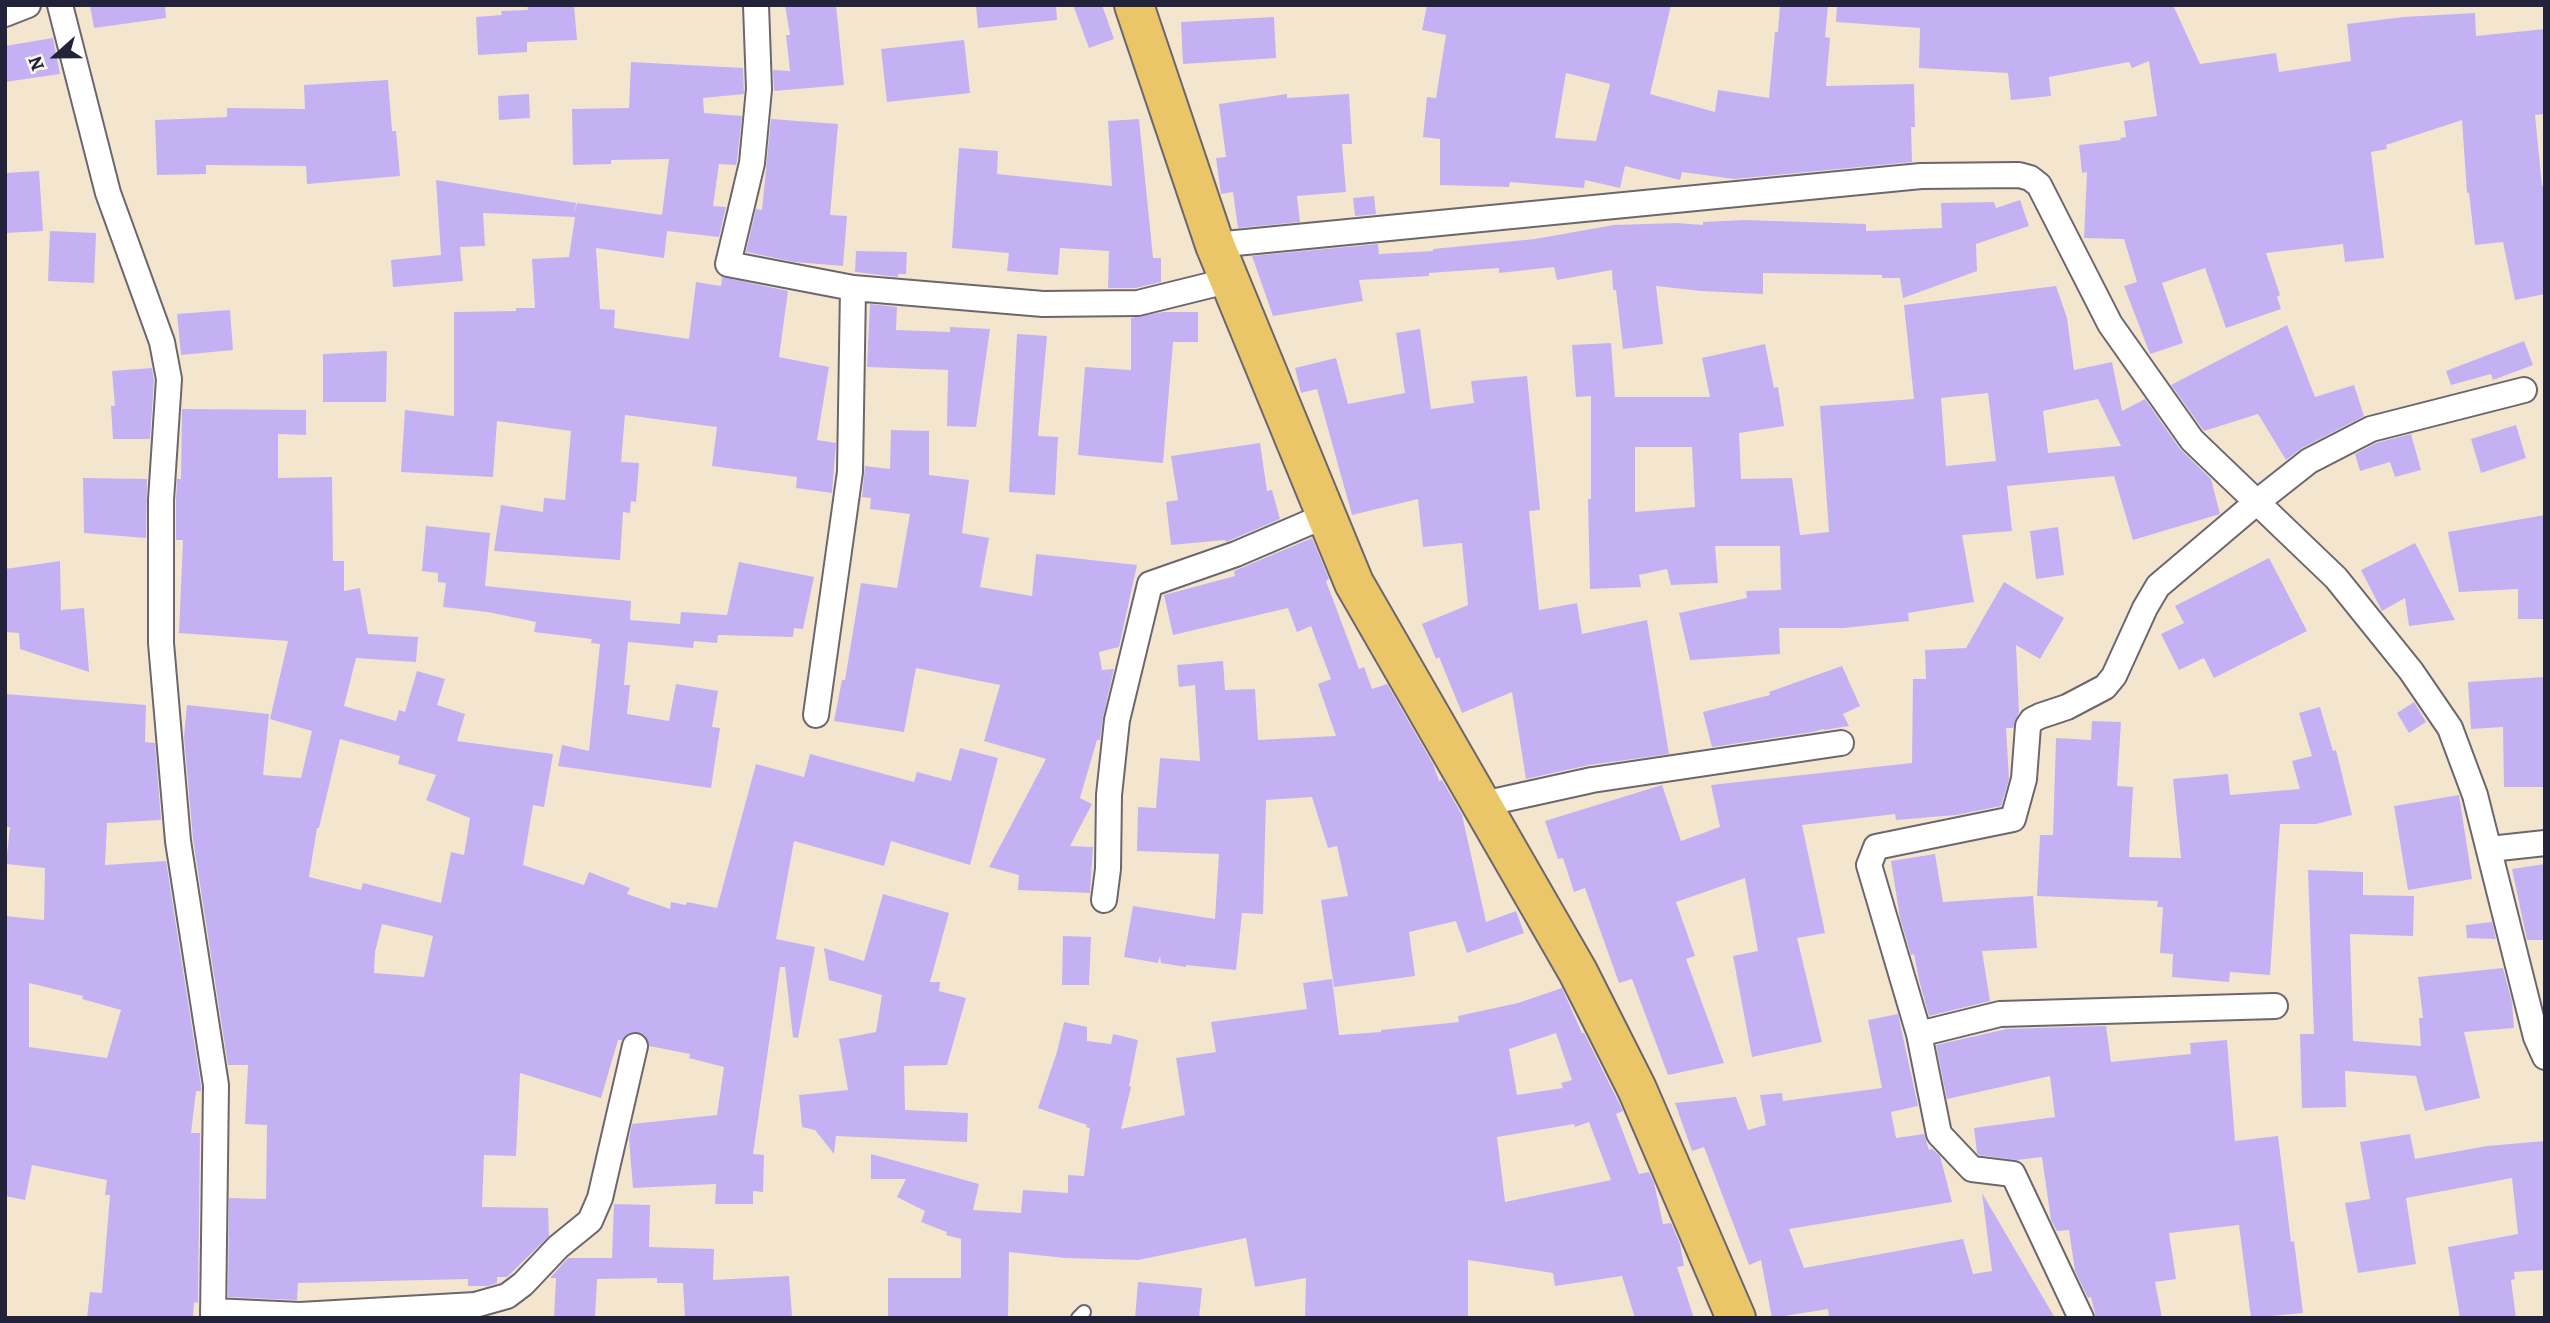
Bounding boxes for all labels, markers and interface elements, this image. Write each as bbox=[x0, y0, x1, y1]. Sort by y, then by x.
north arrow bbox=[21, 21, 91, 91]
text: N bbox=[22, 52, 51, 75]

